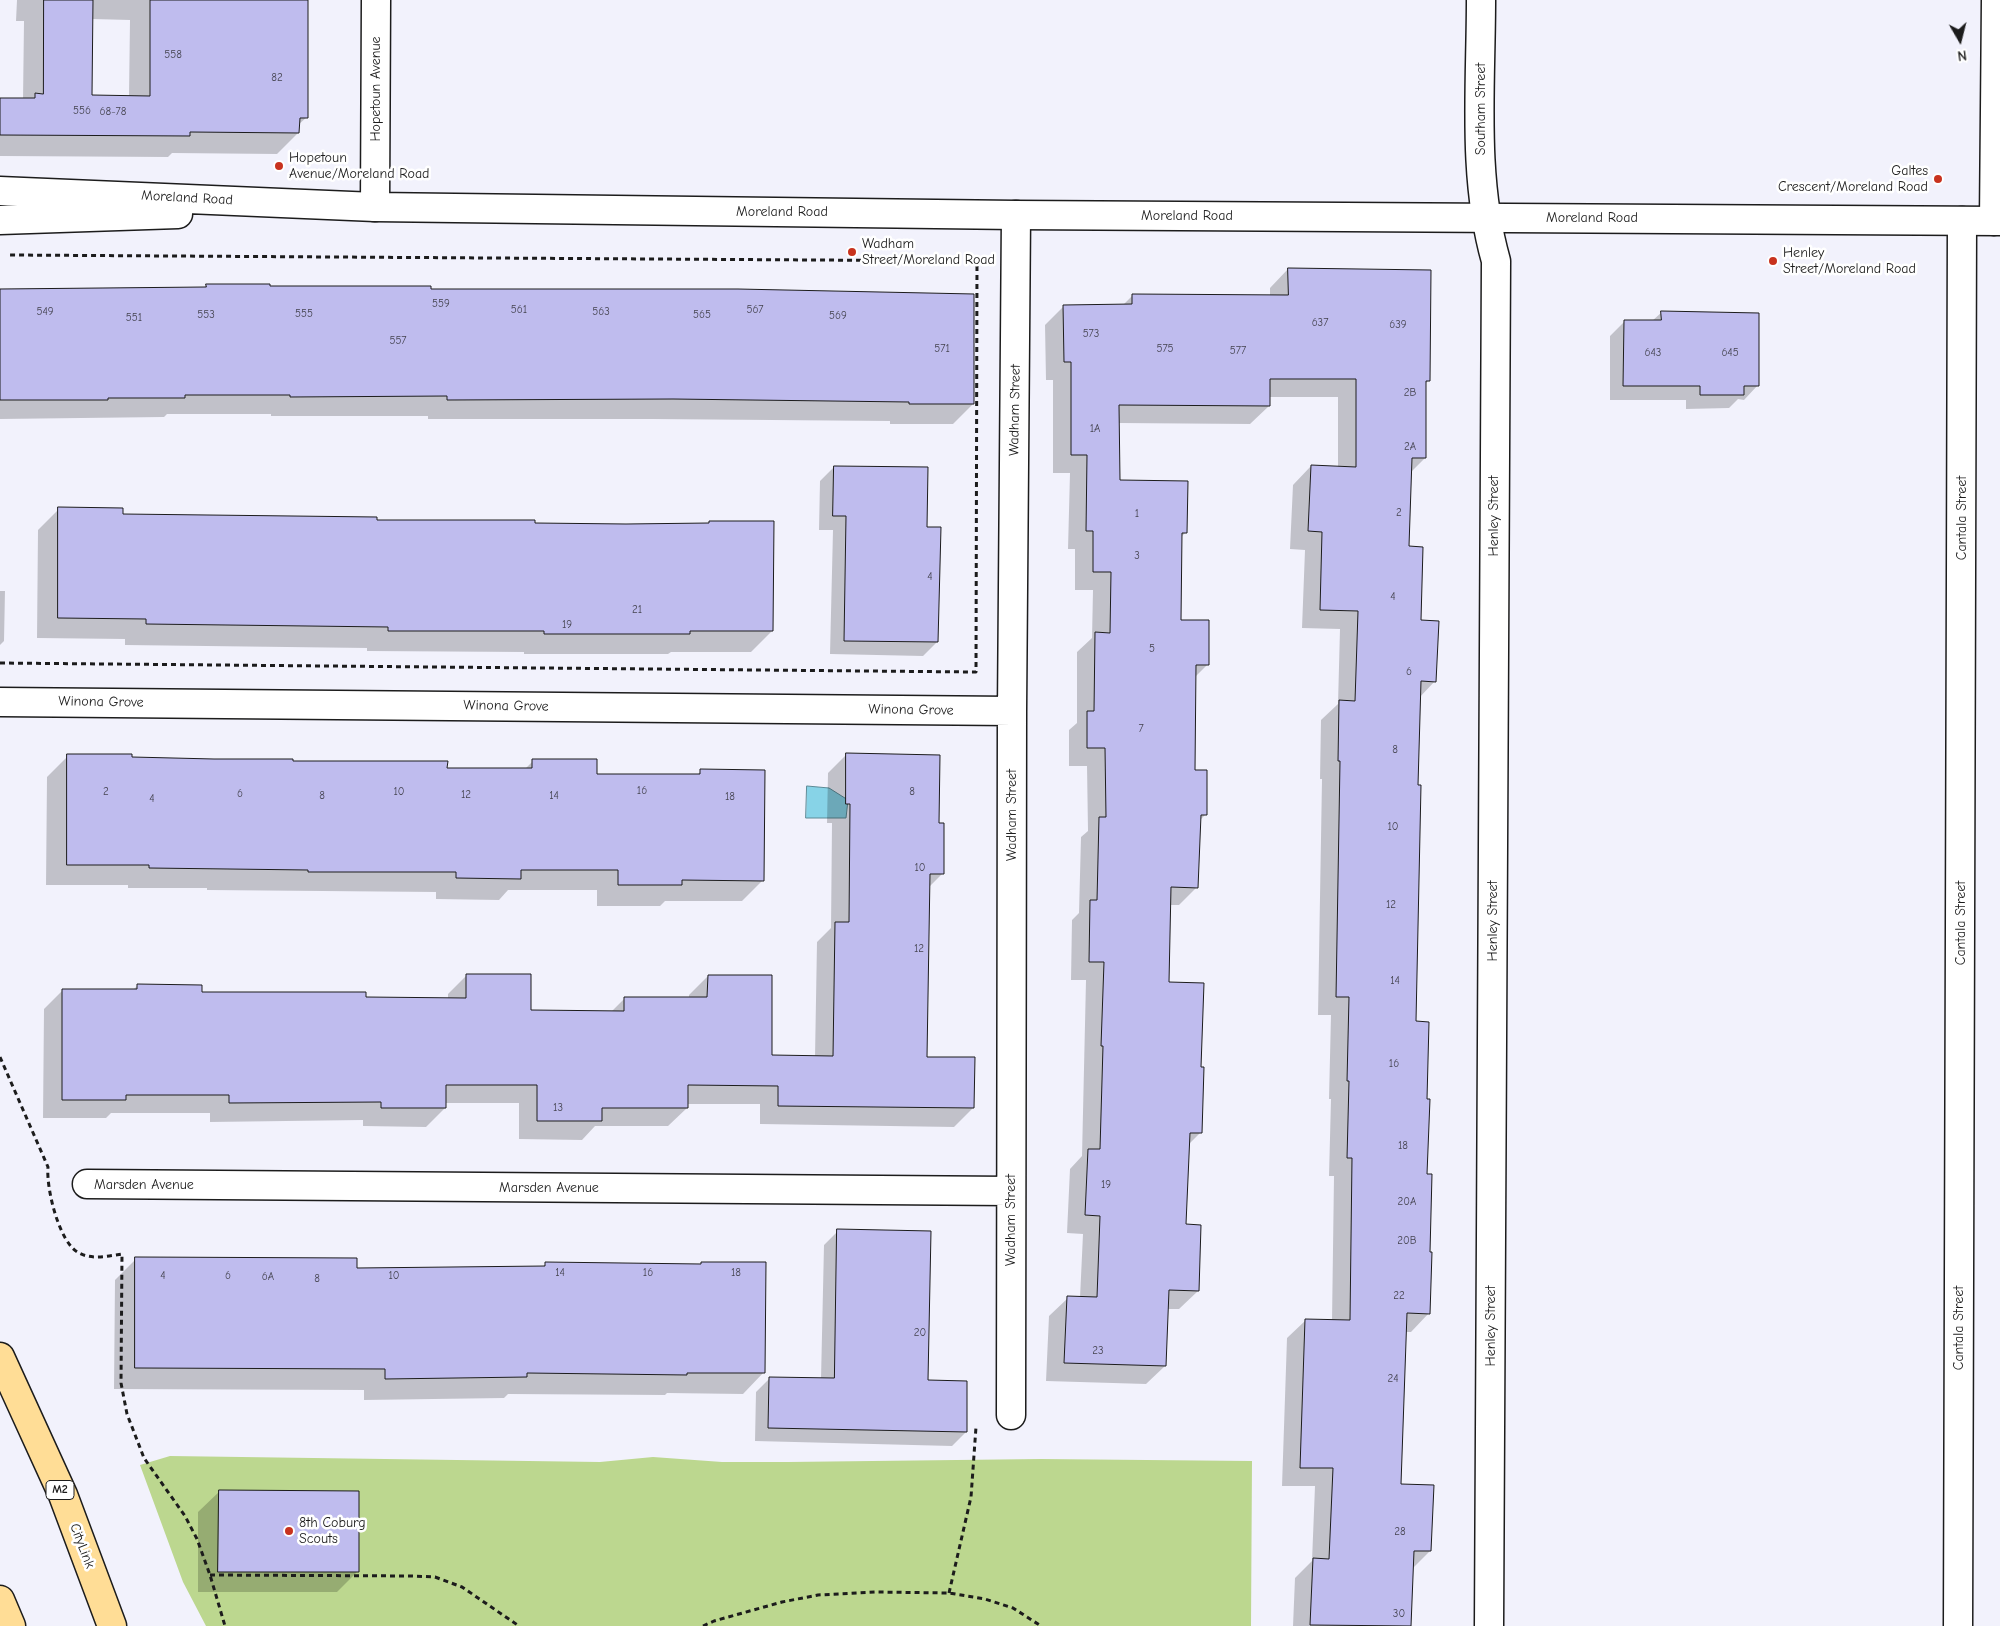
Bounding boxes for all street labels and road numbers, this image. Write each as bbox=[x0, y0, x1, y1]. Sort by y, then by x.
street label: Hopetoun Avenue bbox=[368, 36, 384, 142]
street label: Southam Street bbox=[1473, 63, 1489, 155]
street label: Moreland Road bbox=[141, 187, 233, 209]
street label: Moreland Road bbox=[736, 204, 828, 220]
street label: Moreland Road bbox=[1141, 208, 1233, 224]
street label: Moreland Road bbox=[1546, 210, 1638, 226]
street label: Wadham Street bbox=[1006, 364, 1024, 456]
street label: Henley Street bbox=[1486, 476, 1502, 556]
street label: Cantala Street bbox=[1954, 476, 1970, 560]
street label: Winona Grove bbox=[58, 693, 144, 711]
street label: Winona Grove bbox=[463, 697, 549, 715]
street label: Winona Grove bbox=[868, 701, 954, 719]
street label: Wadham Street bbox=[1004, 769, 1020, 861]
street label: Henley Street bbox=[1485, 881, 1501, 961]
street label: Cantala Street bbox=[1953, 881, 1969, 965]
street label: Wadham Street bbox=[1003, 1174, 1019, 1266]
street label: Marsden Avenue bbox=[94, 1177, 194, 1193]
street label: Marsden Avenue bbox=[499, 1180, 599, 1196]
street label: Henley Street bbox=[1483, 1286, 1499, 1366]
street label: Cantala Street bbox=[1951, 1286, 1967, 1370]
road number: M2 bbox=[46, 1480, 74, 1500]
street label: CityLink bbox=[66, 1521, 98, 1571]

